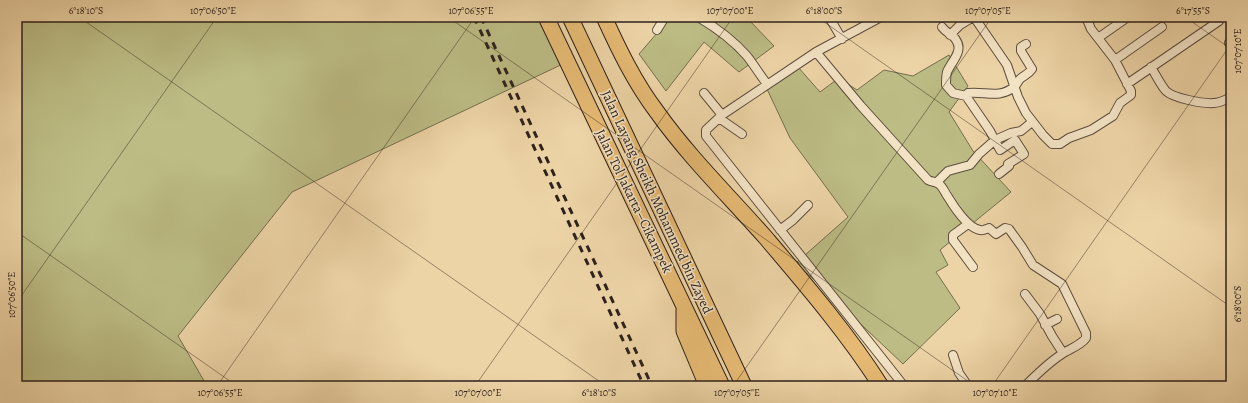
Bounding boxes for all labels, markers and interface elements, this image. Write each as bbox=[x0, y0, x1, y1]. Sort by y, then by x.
text: 6°18'10"S bbox=[69, 4, 103, 17]
text: 107°06'50"E bbox=[190, 4, 236, 17]
text: 107°06'55"E bbox=[448, 4, 494, 17]
text: 107°07'00"E bbox=[707, 4, 753, 17]
text: 6°18'00"S bbox=[806, 4, 842, 17]
text: 107°07'05"E bbox=[965, 4, 1011, 17]
text: 6°17'55"S bbox=[1176, 4, 1210, 17]
text: 107°07'10"E bbox=[1231, 28, 1244, 73]
street label: Jalan Layang Sheikh Mohammed bin Zayed bbox=[597, 87, 717, 317]
street label: Jalan Tol Jakarta–Cikampek bbox=[591, 126, 677, 276]
text: 107°06'50"E bbox=[5, 272, 18, 318]
text: 6°18'00"S bbox=[1231, 286, 1244, 322]
text: 107°06'55"E bbox=[197, 386, 243, 399]
text: 107°07'00"E bbox=[455, 386, 501, 399]
text: 6°18'10"S bbox=[582, 386, 616, 399]
text: 107°07'05"E bbox=[714, 386, 760, 399]
text: 107°07'10"E bbox=[973, 386, 1018, 399]

